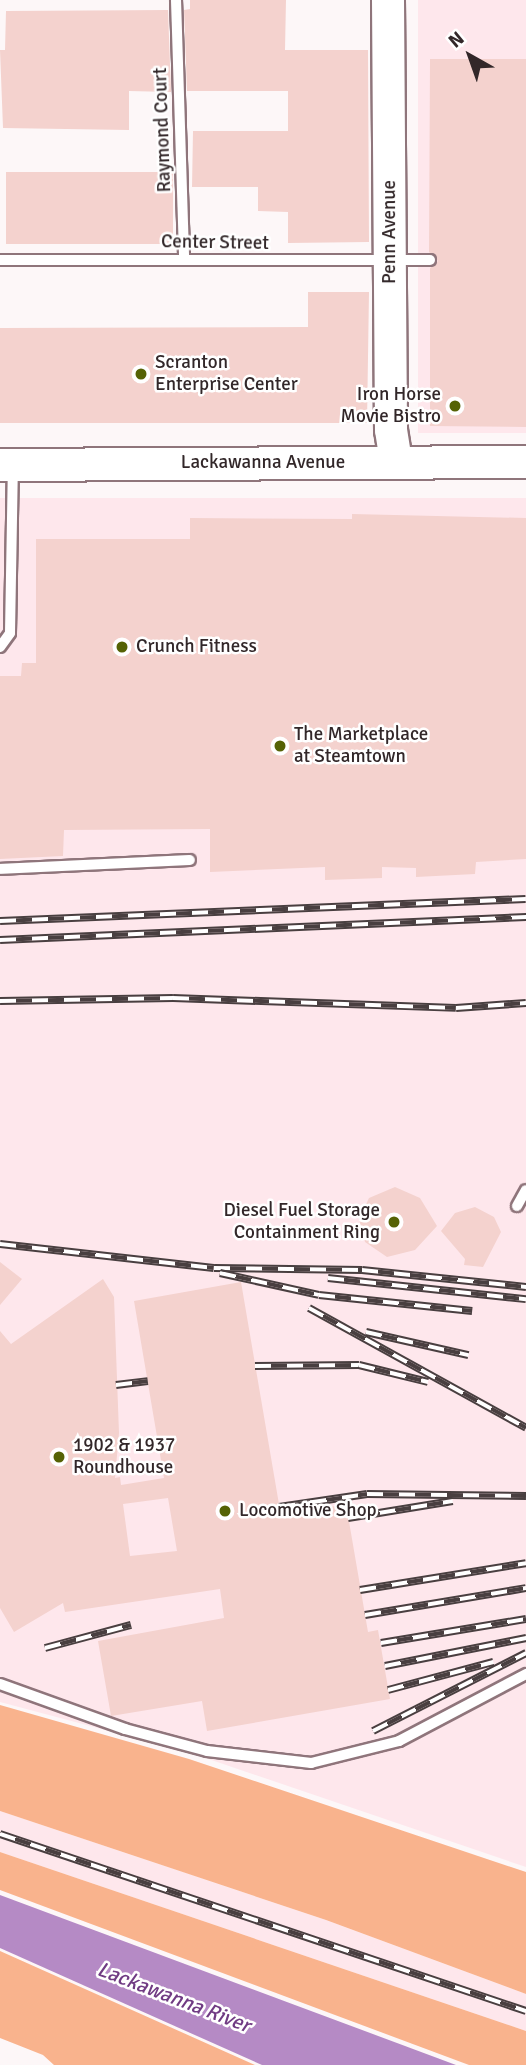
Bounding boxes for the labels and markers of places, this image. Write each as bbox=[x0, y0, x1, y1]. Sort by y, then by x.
place label: Scranton Enterprise Center bbox=[155, 352, 298, 396]
marker: Scranton Enterprise Center bbox=[133, 366, 149, 382]
place label: Iron Horse Movie Bistro bbox=[341, 384, 441, 428]
marker: Iron Horse Movie Bistro bbox=[447, 398, 463, 414]
place label: Crunch Fitness bbox=[136, 636, 257, 658]
marker: Crunch Fitness bbox=[114, 639, 130, 655]
place label: The Marketplace at Steamtown bbox=[294, 724, 428, 768]
marker: The Marketplace at Steamtown bbox=[272, 738, 288, 754]
place label: Diesel Fuel Storage Containment Ring bbox=[224, 1200, 380, 1244]
marker: Diesel Fuel Storage Containment Ring bbox=[386, 1214, 402, 1230]
place label: 1902 & 1937 Roundhouse bbox=[73, 1435, 175, 1479]
marker: 1902 & 1937 Roundhouse bbox=[51, 1449, 67, 1465]
place label: Locomotive Shop bbox=[239, 1500, 377, 1522]
marker: Locomotive Shop bbox=[217, 1503, 233, 1519]

